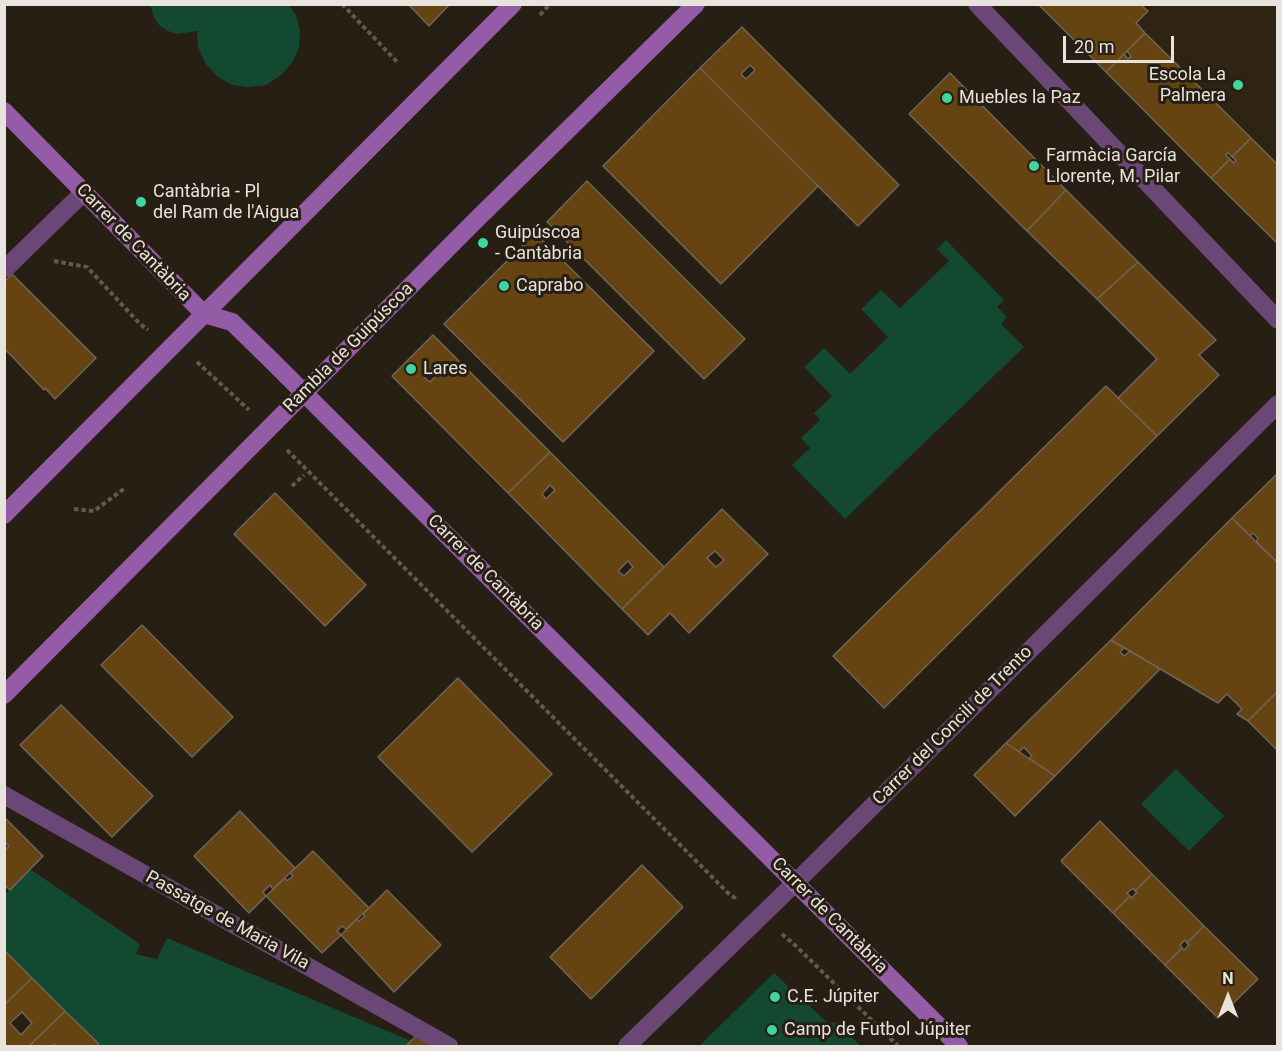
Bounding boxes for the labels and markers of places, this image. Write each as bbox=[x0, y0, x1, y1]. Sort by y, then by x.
place label: Escola La Palmera bbox=[1149, 64, 1226, 106]
marker: Escola La Palmera bbox=[1231, 78, 1245, 92]
place label: Muebles la Paz bbox=[959, 87, 1081, 109]
marker: Muebles la Paz bbox=[940, 91, 954, 105]
place label: Farmàcia García Llorente, M. Pilar bbox=[1046, 145, 1180, 188]
marker: Farmàcia García Llorente, M. Pilar bbox=[1027, 159, 1041, 173]
place label: Cantàbria - Pl del Ram de l'Aigua bbox=[153, 181, 299, 224]
marker: Cantàbria - Pl del Ram de l'Aigua bbox=[134, 195, 148, 209]
place label: Guipúscoa - Cantàbria bbox=[495, 222, 582, 264]
marker: Guipúscoa - Cantàbria bbox=[476, 236, 490, 250]
place label: Caprabo bbox=[516, 275, 584, 297]
marker: Caprabo bbox=[497, 279, 511, 293]
place label: Lares bbox=[423, 358, 467, 380]
marker: Lares bbox=[404, 362, 418, 376]
place label: C.E. Júpiter bbox=[787, 986, 879, 1008]
marker: C.E. Júpiter bbox=[768, 990, 782, 1004]
place label: Camp de Futbol Júpiter bbox=[784, 1019, 971, 1041]
marker: Camp de Futbol Júpiter bbox=[765, 1023, 779, 1037]

